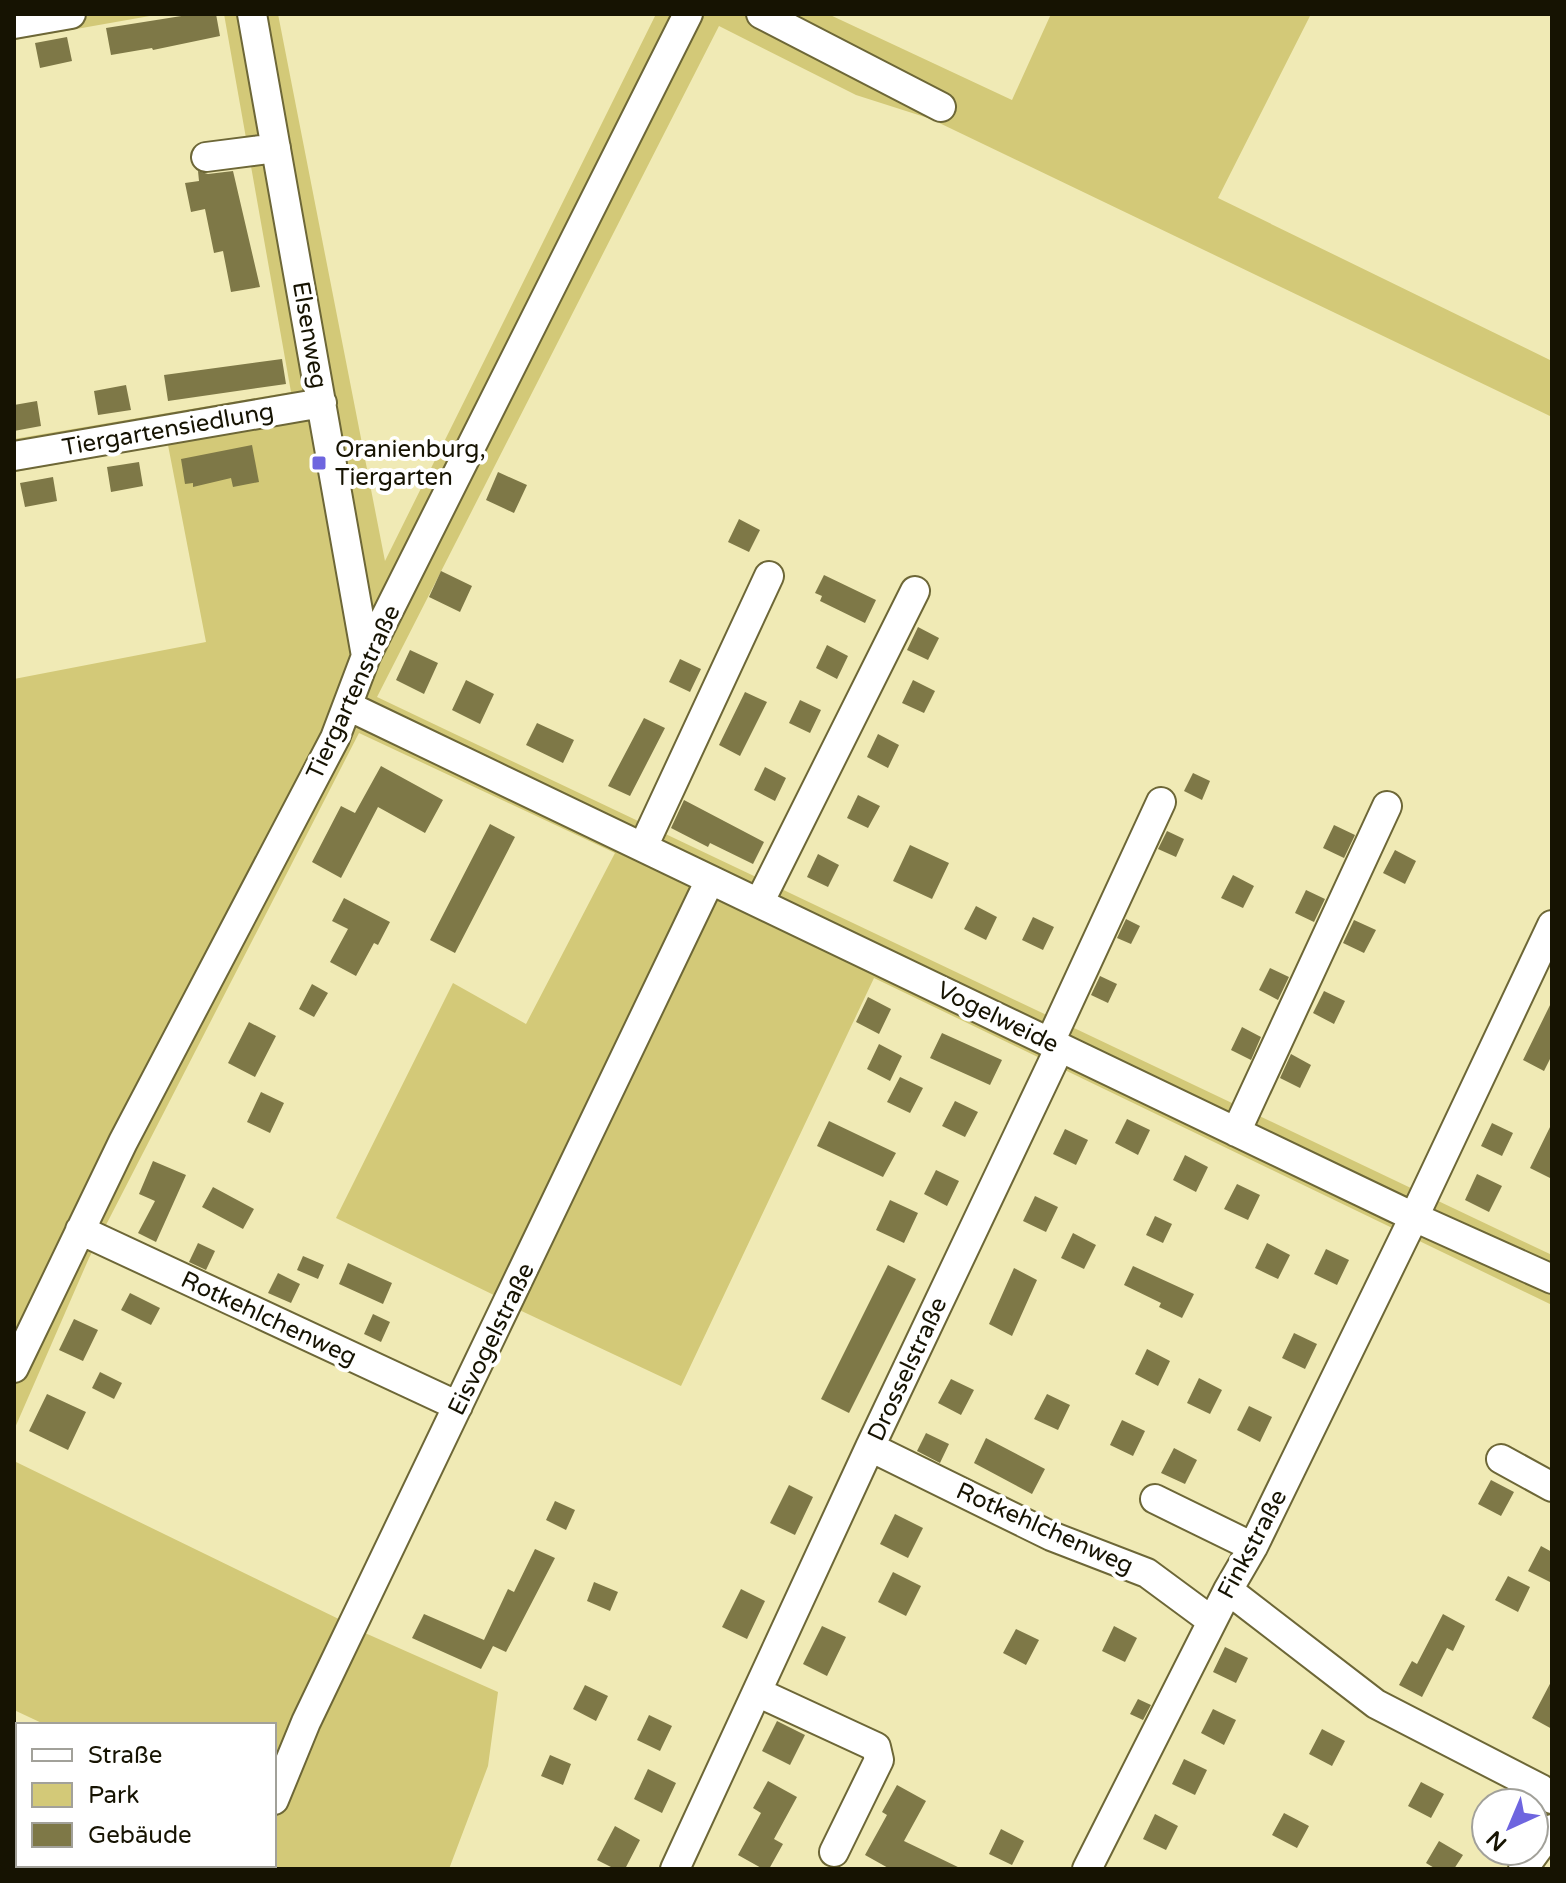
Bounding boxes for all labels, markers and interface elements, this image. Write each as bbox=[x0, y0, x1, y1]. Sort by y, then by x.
street label: Elsenweg bbox=[286, 279, 333, 391]
street label: Tiergartensiedlung bbox=[60, 397, 276, 462]
place label: Oranienburg, Tiergarten bbox=[335, 435, 486, 492]
marker: Oranienburg, Tiergarten bbox=[310, 454, 328, 472]
street label: Tiergartenstraße bbox=[300, 600, 407, 784]
street label: Vogelweide bbox=[932, 976, 1063, 1059]
street label: Eisvogelstraße bbox=[442, 1258, 541, 1420]
street label: Rotkehlchenweg bbox=[176, 1265, 361, 1372]
street label: Drosselstraße bbox=[861, 1293, 953, 1446]
street label: Rotkehlchenweg bbox=[952, 1476, 1138, 1580]
street label: Finkstraße bbox=[1212, 1485, 1293, 1604]
legend bbox=[16, 1723, 276, 1867]
text: Straße bbox=[88, 1741, 162, 1770]
text: Park bbox=[88, 1781, 139, 1810]
north arrow bbox=[1470, 1787, 1550, 1867]
text: Gebäude bbox=[88, 1821, 192, 1850]
text: N bbox=[1481, 1825, 1512, 1856]

